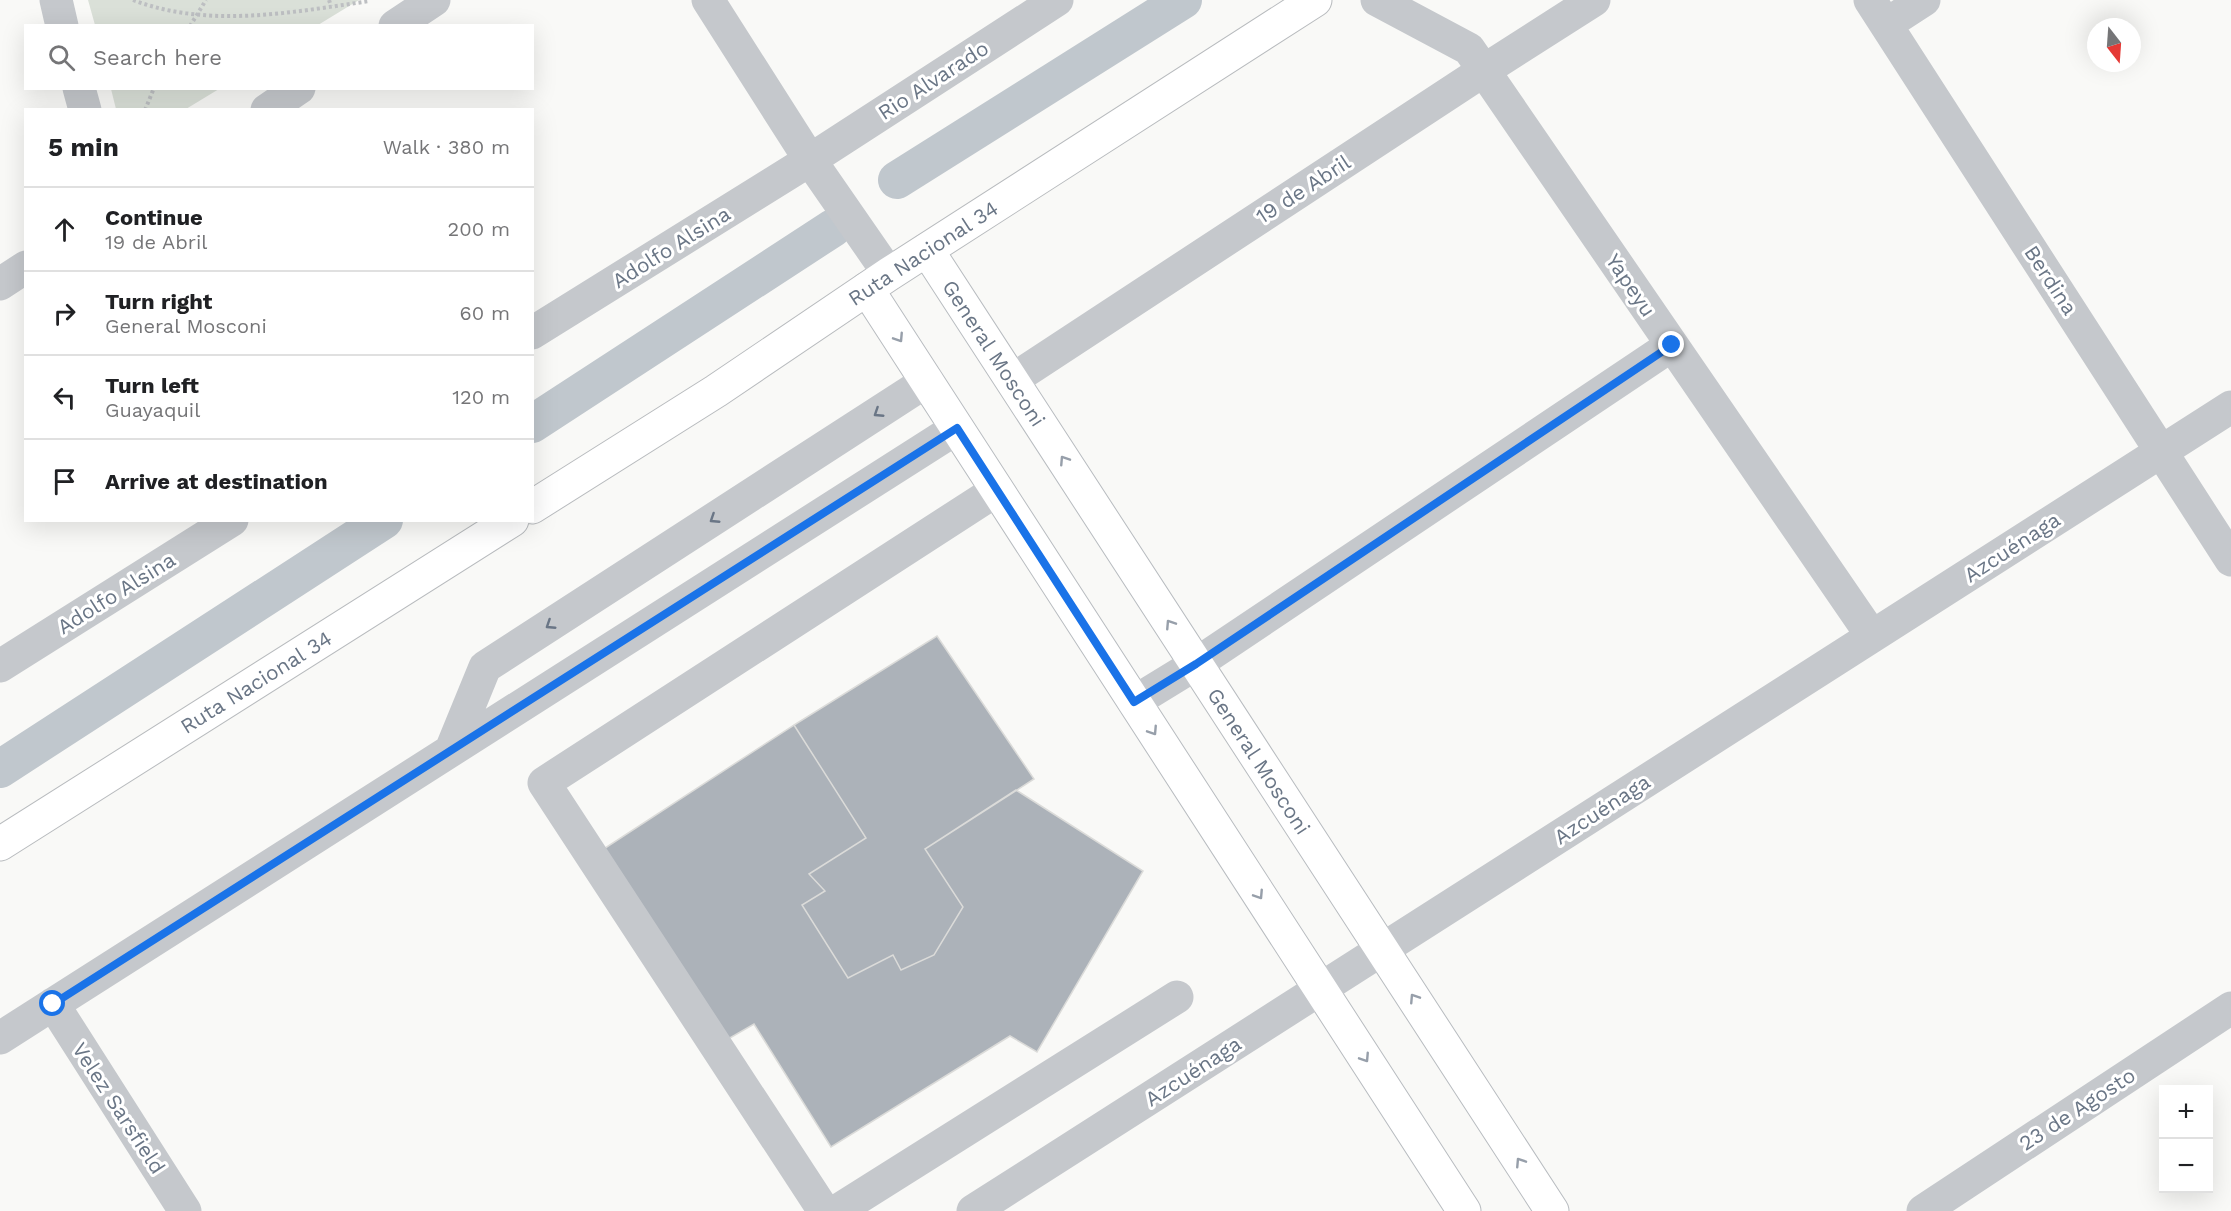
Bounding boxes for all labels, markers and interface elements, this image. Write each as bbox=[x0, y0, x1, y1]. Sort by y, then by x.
north arrow bbox=[2087, 18, 2141, 72]
search box bbox=[24, 24, 534, 90]
street label: Rio Alvarado bbox=[873, 35, 993, 125]
icon: search bbox=[45, 41, 78, 74]
text: Search here bbox=[93, 45, 222, 70]
text: 5 min bbox=[48, 132, 119, 162]
text: Walk · 380 m bbox=[383, 135, 510, 159]
street label: 19 de Abril bbox=[1251, 149, 1355, 229]
street label: Ruta Nacional 34 bbox=[843, 195, 1003, 311]
street label: Adolfo Alsina bbox=[607, 201, 735, 293]
text: Continue bbox=[105, 205, 203, 230]
icon: ahead bbox=[48, 213, 81, 246]
text: 200 m bbox=[448, 217, 510, 241]
text: 19 de Abril bbox=[105, 230, 207, 254]
street label: Berdina bbox=[2019, 241, 2083, 319]
street label: Yapeyu bbox=[1601, 249, 1661, 321]
street label: General Mosconi bbox=[937, 275, 1051, 431]
text: Turn right bbox=[105, 289, 212, 314]
icon: right bbox=[48, 297, 81, 330]
text: 60 m bbox=[460, 301, 510, 325]
text: General Mosconi bbox=[105, 314, 267, 338]
one-way arrow bbox=[892, 331, 903, 342]
route end bbox=[1658, 331, 1684, 357]
text: Turn left bbox=[105, 373, 199, 398]
icon: left bbox=[48, 381, 81, 414]
text: 120 m bbox=[452, 385, 510, 409]
text: Guayaquil bbox=[105, 398, 200, 422]
one-way arrow bbox=[873, 406, 884, 417]
one-way arrow bbox=[1059, 456, 1071, 466]
icon: arrive bbox=[48, 465, 81, 498]
text: Arrive at destination bbox=[105, 469, 328, 494]
street label: Azcuénaga bbox=[1959, 507, 2065, 587]
one-way arrow bbox=[710, 512, 721, 523]
street label: Adolfo Alsina bbox=[52, 547, 180, 639]
one-way arrow bbox=[546, 617, 556, 629]
one-way arrow bbox=[1165, 620, 1177, 630]
street label: Ruta Nacional 34 bbox=[176, 625, 336, 739]
street label: General Mosconi bbox=[1202, 683, 1316, 839]
one-way arrow bbox=[1146, 724, 1157, 735]
street label: Azcuénaga bbox=[1549, 769, 1655, 849]
one-way arrow bbox=[1252, 888, 1263, 899]
route start bbox=[39, 990, 65, 1016]
one-way arrow bbox=[1410, 994, 1421, 1005]
street label: Azcuénaga bbox=[1140, 1031, 1246, 1111]
street label: Velez Sarsfield bbox=[67, 1038, 171, 1178]
one-way arrow bbox=[1358, 1052, 1369, 1063]
street label: 23 de Agosto bbox=[2014, 1062, 2140, 1156]
map controls bbox=[2159, 1085, 2213, 1193]
button: + bbox=[2159, 1085, 2213, 1139]
button: − bbox=[2159, 1139, 2213, 1193]
one-way arrow bbox=[1516, 1158, 1527, 1169]

